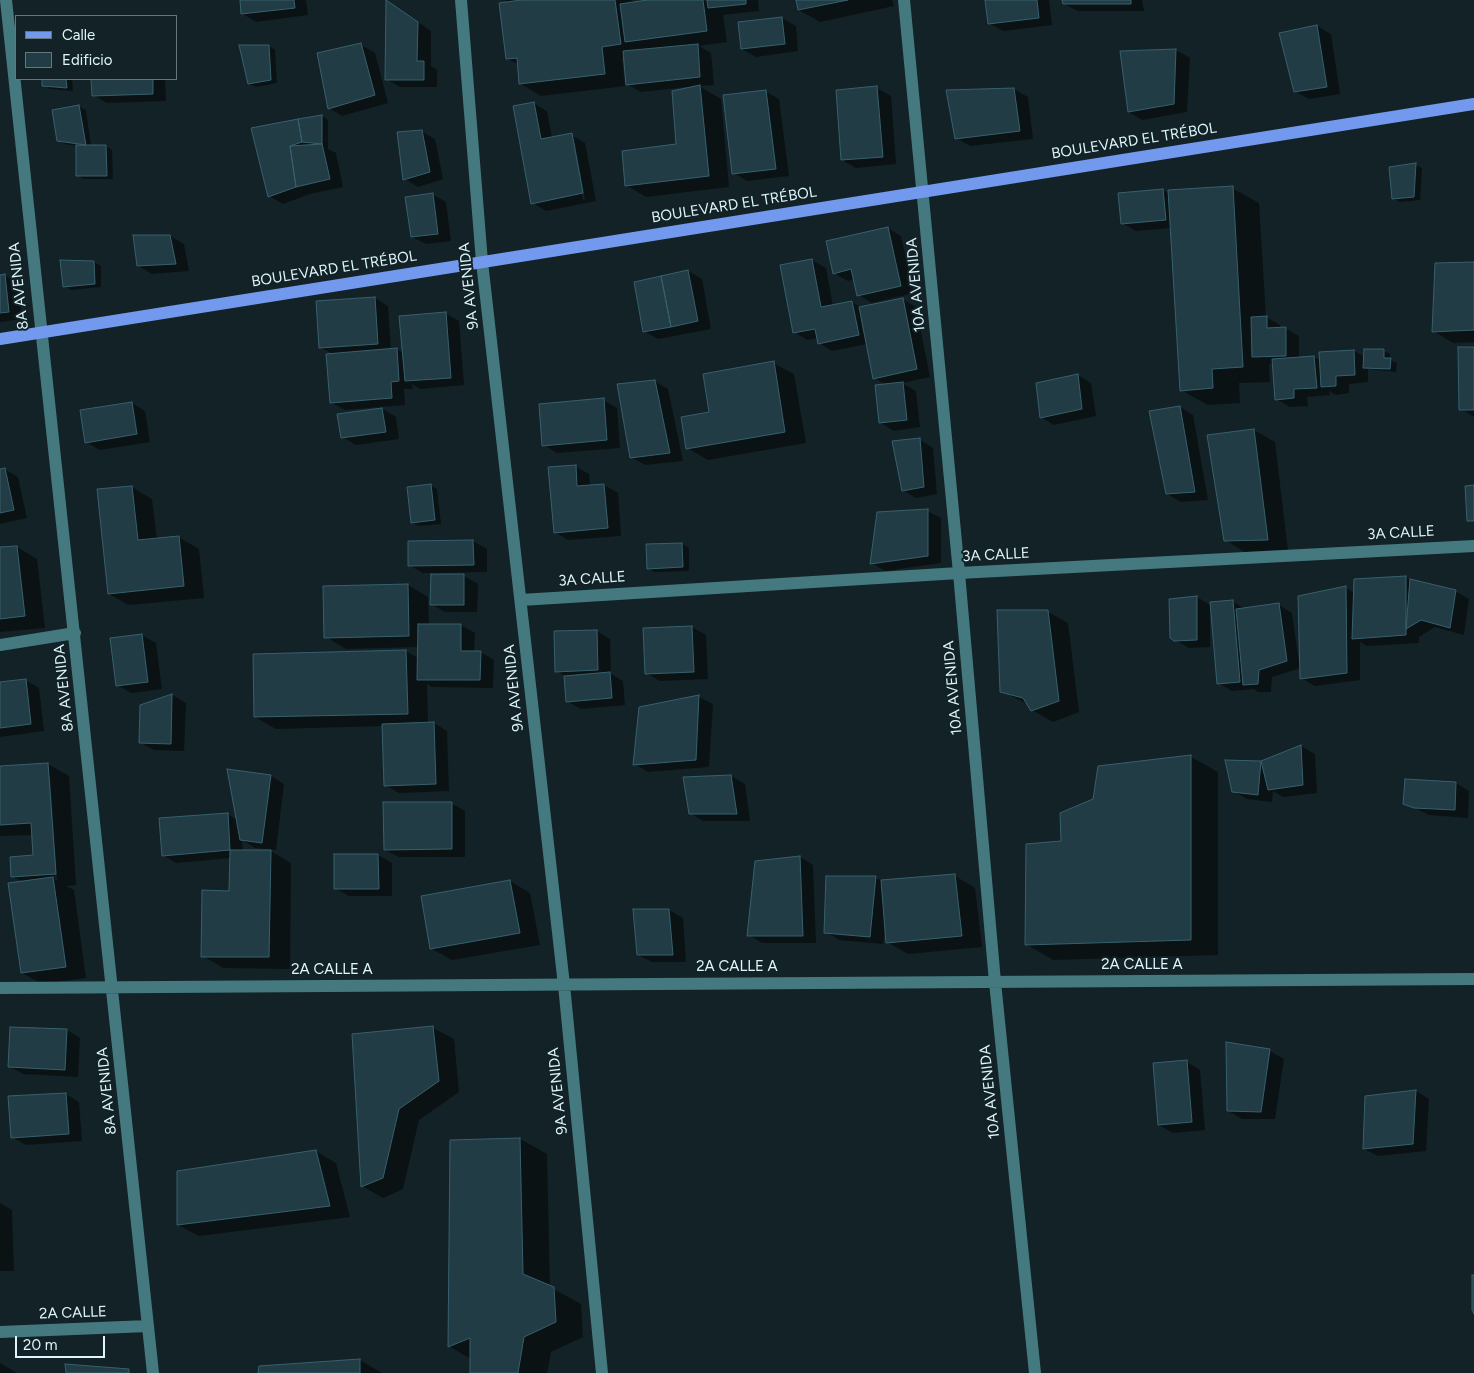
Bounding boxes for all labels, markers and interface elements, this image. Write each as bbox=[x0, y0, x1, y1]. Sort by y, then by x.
legend bbox=[15, 15, 178, 80]
text: Calle bbox=[62, 26, 95, 44]
text: Edificio bbox=[62, 51, 112, 69]
street label: BOULEVARD EL TRÉBOL bbox=[1050, 119, 1218, 163]
street label: BOULEVARD EL TRÉBOL bbox=[650, 183, 818, 227]
street label: 10A AVENIDA bbox=[903, 237, 929, 333]
street label: 8A AVENIDA bbox=[5, 241, 33, 331]
street label: 9A AVENIDA bbox=[455, 242, 483, 330]
street label: BOULEVARD EL TRÉBOL bbox=[250, 247, 418, 291]
street label: 3A CALLE bbox=[1367, 522, 1435, 544]
street label: 3A CALLE bbox=[962, 544, 1030, 566]
street label: 3A CALLE bbox=[558, 568, 626, 590]
street label: 10A AVENIDA bbox=[940, 640, 966, 736]
street label: 8A AVENIDA bbox=[50, 643, 78, 733]
street label: 9A AVENIDA bbox=[500, 644, 528, 732]
street label: 2A CALLE A bbox=[1101, 956, 1183, 974]
street label: 2A CALLE A bbox=[696, 958, 778, 976]
street label: 2A CALLE A bbox=[291, 961, 373, 979]
street label: 10A AVENIDA bbox=[976, 1044, 1004, 1140]
street label: 8A AVENIDA bbox=[93, 1046, 121, 1136]
street label: 9A AVENIDA bbox=[544, 1047, 572, 1135]
street label: 2A CALLE bbox=[39, 1303, 107, 1323]
scale bar bbox=[18, 1326, 108, 1358]
text: 20 m bbox=[23, 1336, 57, 1354]

